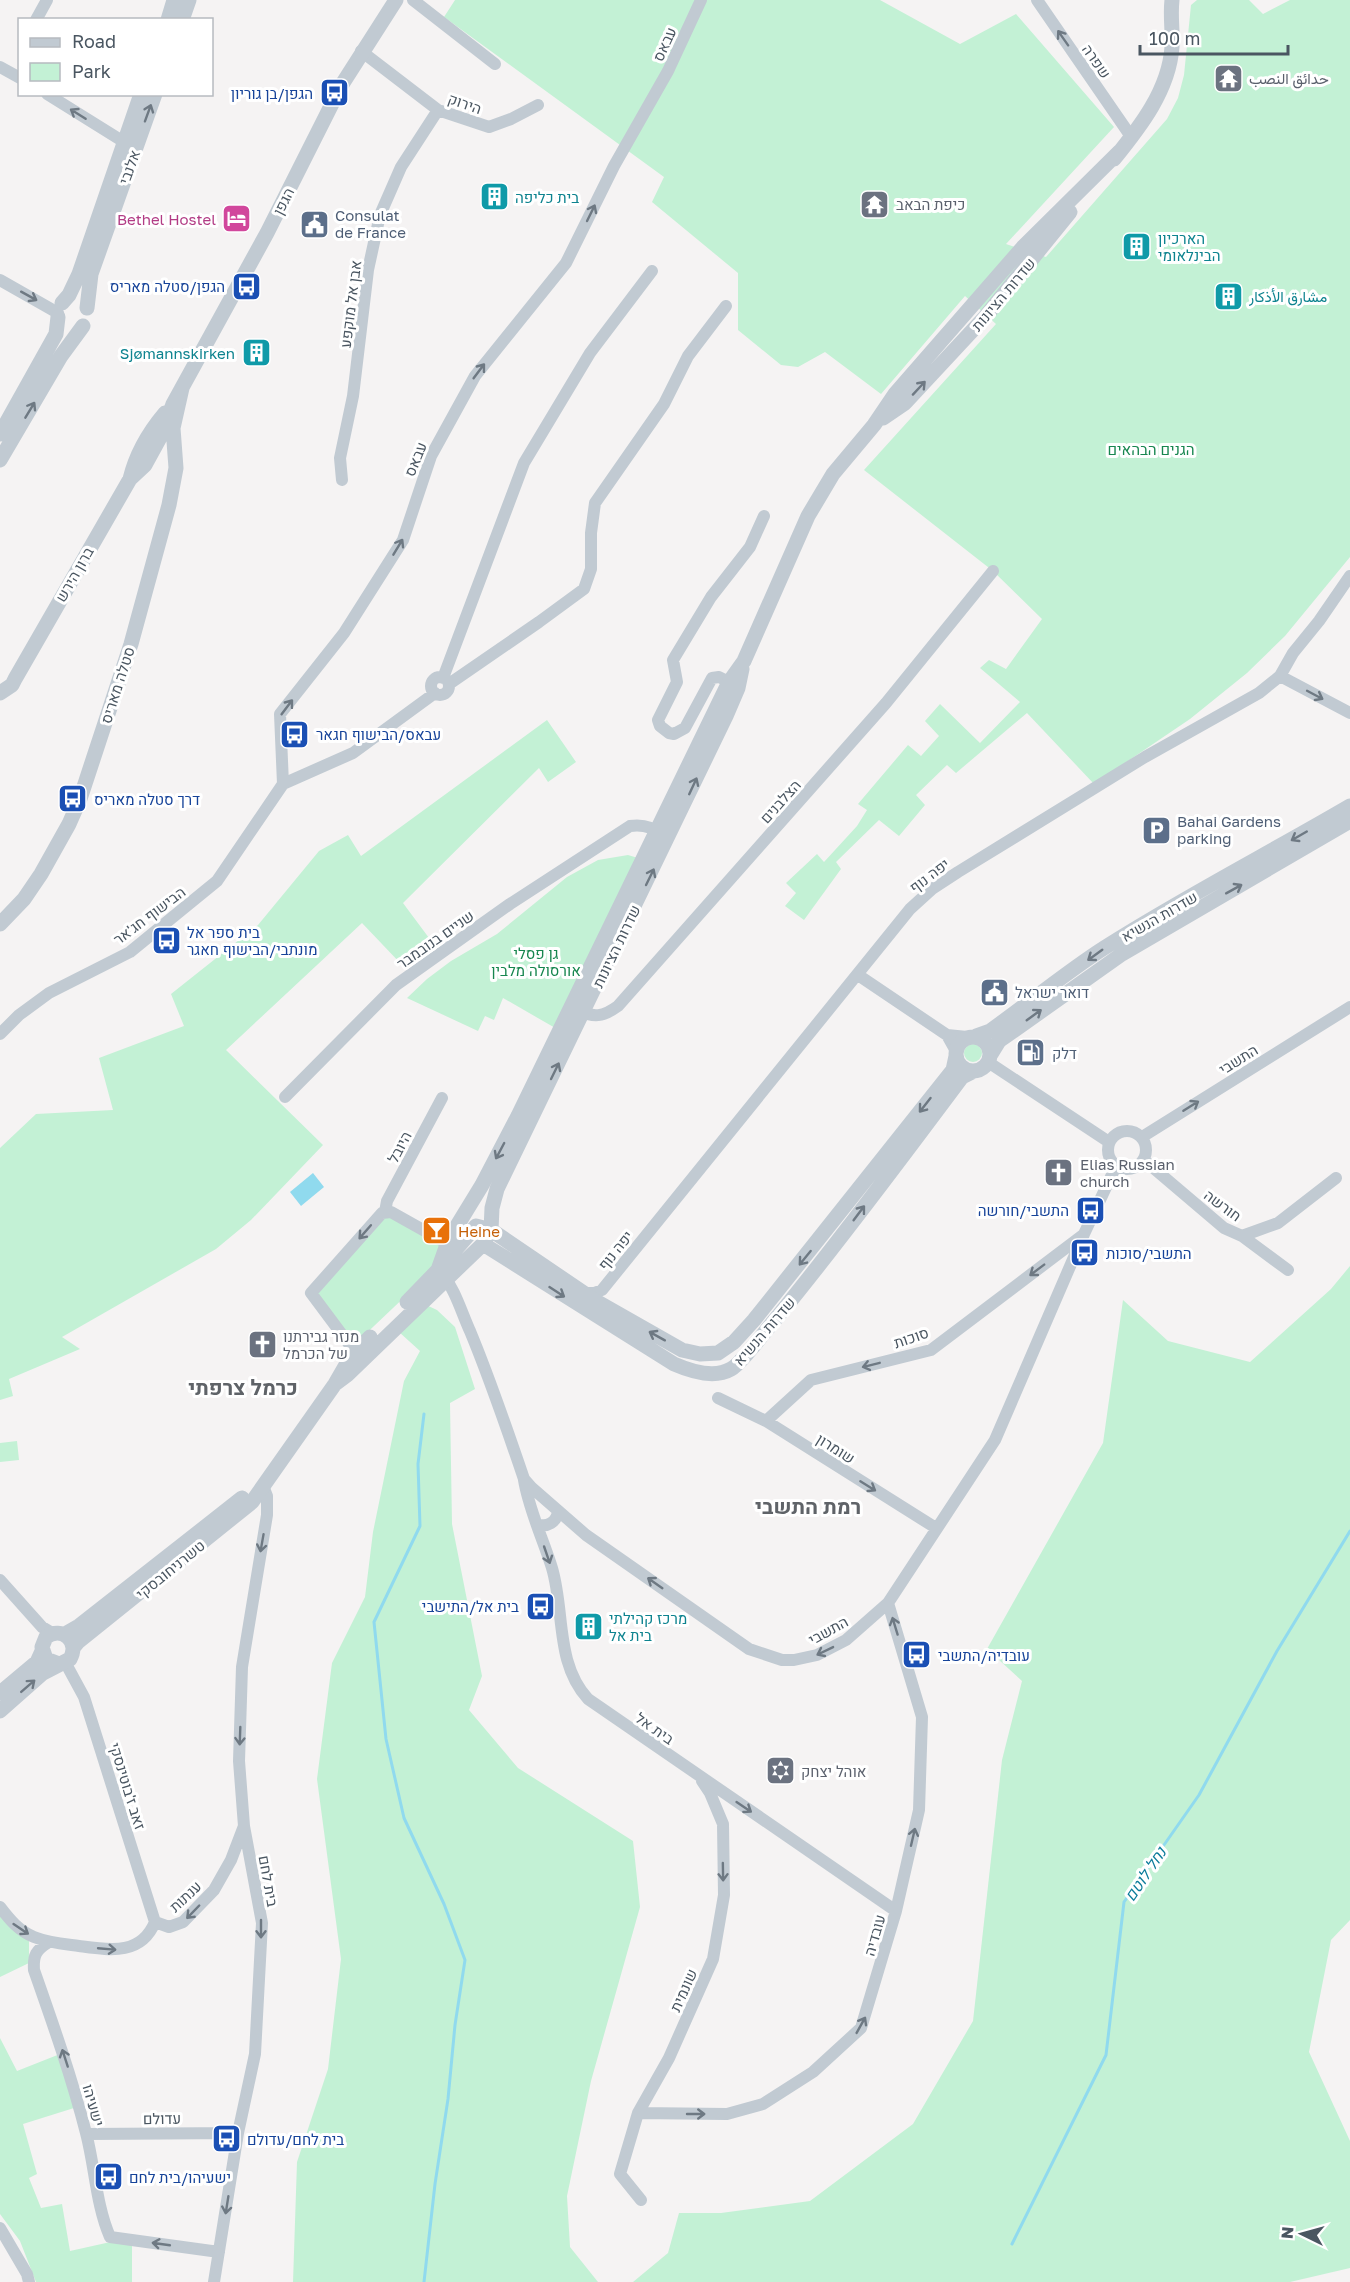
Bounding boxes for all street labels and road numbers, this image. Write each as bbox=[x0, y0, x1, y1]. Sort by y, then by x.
street label: עבאס bbox=[648, 24, 680, 64]
street label: שפרה bbox=[1079, 40, 1115, 82]
street label: הירוק bbox=[446, 89, 484, 117]
street label: אלנבי bbox=[115, 147, 143, 187]
street label: הגפן bbox=[269, 184, 297, 218]
street label: שדרות הציונות bbox=[967, 254, 1039, 334]
street label: אבן אל מוקפע bbox=[336, 259, 364, 349]
street label: עבאס bbox=[400, 439, 430, 479]
street label: ברון הירש bbox=[51, 543, 97, 605]
street label: סטלה מאריס bbox=[96, 644, 138, 726]
street label: הצלבנים bbox=[756, 776, 804, 826]
street label: יפה נוף bbox=[906, 854, 952, 896]
street label: הבישוף חג'אר bbox=[109, 882, 189, 948]
street label: שדרות הנשיא bbox=[1118, 887, 1200, 945]
street label: שדרות הציונות bbox=[588, 902, 644, 990]
street label: שניים בנובמבר bbox=[393, 906, 477, 972]
street label: התשבי bbox=[1215, 1040, 1261, 1078]
street label: היובל bbox=[383, 1128, 415, 1166]
street label: חורשה bbox=[1201, 1185, 1245, 1225]
street label: יפה נוף bbox=[594, 1227, 636, 1273]
street label: שדרות הנשיא bbox=[729, 1293, 799, 1369]
street label: סוכות bbox=[891, 1323, 931, 1351]
street label: שומרון bbox=[813, 1429, 859, 1467]
street label: טשרניחובסקי bbox=[132, 1536, 208, 1602]
street label: התשבי bbox=[805, 1612, 851, 1648]
street label: בית אל bbox=[632, 1708, 678, 1748]
street label: זאב ז'בוטינסקי bbox=[106, 1740, 150, 1832]
street label: בית לחם bbox=[256, 1854, 282, 1908]
street label: ענתות bbox=[165, 1877, 205, 1915]
street label: עובדיה bbox=[860, 1912, 888, 1958]
street label: שונמית bbox=[666, 1966, 700, 2014]
street label: ישעיהו bbox=[79, 2082, 109, 2128]
street label: עדולם bbox=[143, 2109, 181, 2127]

